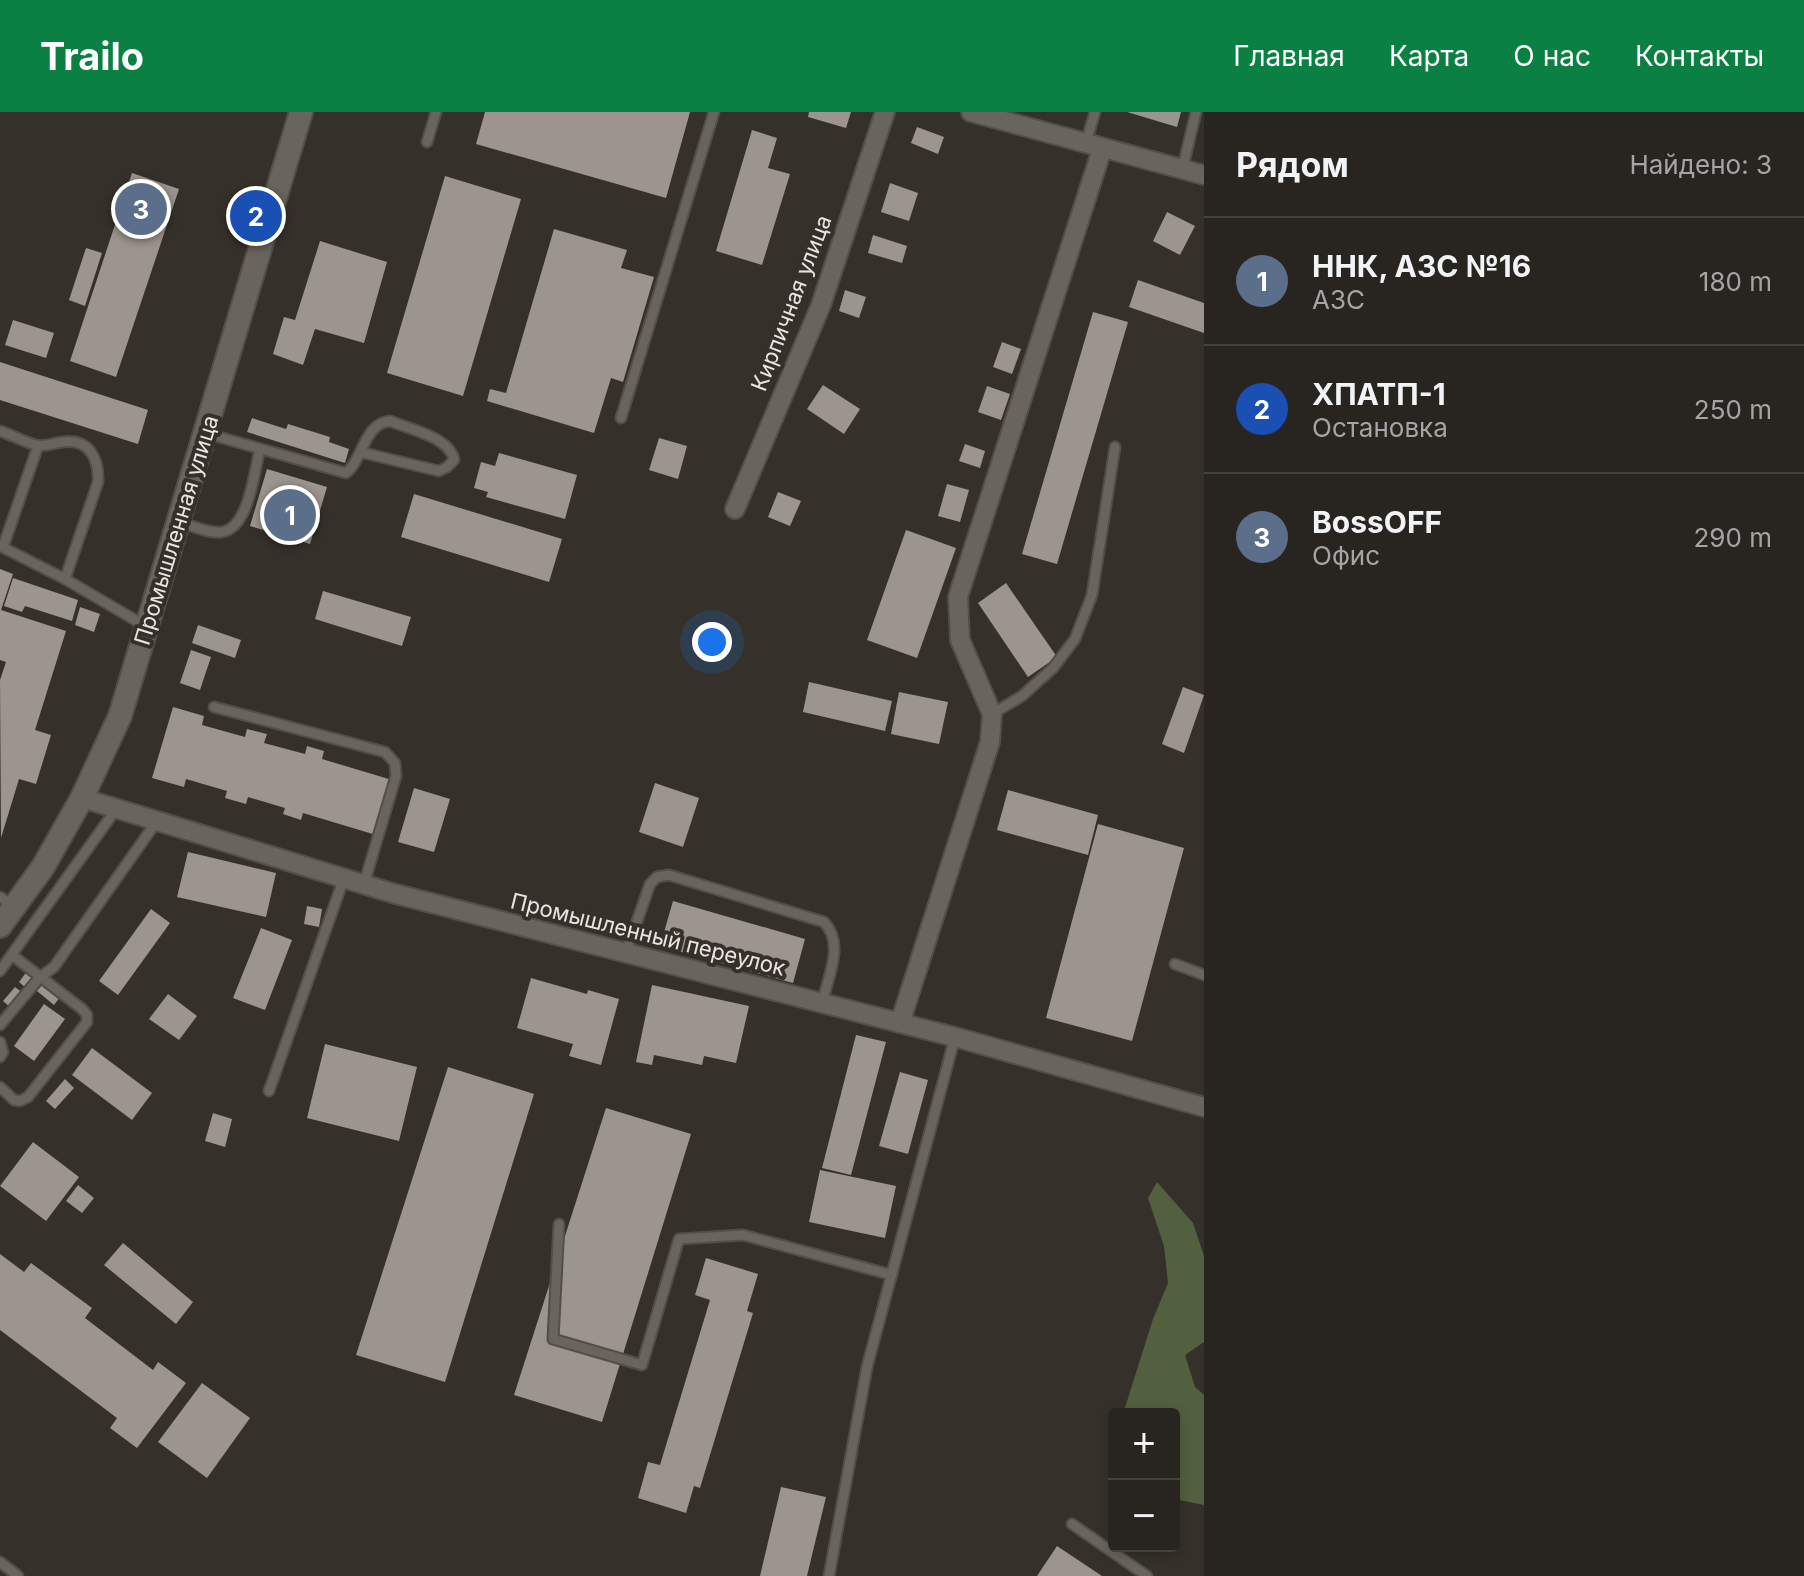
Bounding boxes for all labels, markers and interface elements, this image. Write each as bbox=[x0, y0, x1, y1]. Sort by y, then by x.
text: Trailo bbox=[40, 33, 144, 79]
text: Главная bbox=[1233, 39, 1345, 73]
text: Карта bbox=[1389, 39, 1469, 73]
text: О нас bbox=[1513, 39, 1591, 73]
text: Контакты bbox=[1635, 39, 1764, 73]
text: Рядом bbox=[1236, 144, 1349, 185]
text: Найдено: 3 bbox=[1629, 149, 1772, 180]
pin: 3 bbox=[115, 179, 167, 239]
pin: 2 bbox=[230, 186, 282, 246]
street label: Кирпичная улица bbox=[746, 211, 836, 395]
text: ННК, АЗС №16 bbox=[1312, 248, 1531, 284]
text: 1 bbox=[1256, 266, 1268, 297]
text: 180 m bbox=[1699, 266, 1772, 297]
text: АЗС bbox=[1312, 284, 1365, 315]
text: ХПАТП-1 bbox=[1312, 376, 1446, 412]
text: 2 bbox=[1254, 394, 1270, 425]
text: 250 m bbox=[1694, 394, 1772, 425]
street label: Промышленная улица bbox=[129, 412, 223, 648]
text: Остановка bbox=[1312, 412, 1448, 443]
pin: 1 bbox=[264, 485, 316, 545]
text: BossOFF bbox=[1312, 504, 1442, 540]
text: 3 bbox=[1254, 522, 1270, 553]
text: 290 m bbox=[1694, 522, 1772, 553]
text: Офис bbox=[1312, 540, 1380, 571]
your location bbox=[692, 622, 732, 662]
street label: Промышленный переулок bbox=[508, 887, 788, 981]
map controls bbox=[1108, 1408, 1180, 1552]
button: + bbox=[1108, 1408, 1180, 1480]
button: − bbox=[1108, 1480, 1180, 1552]

